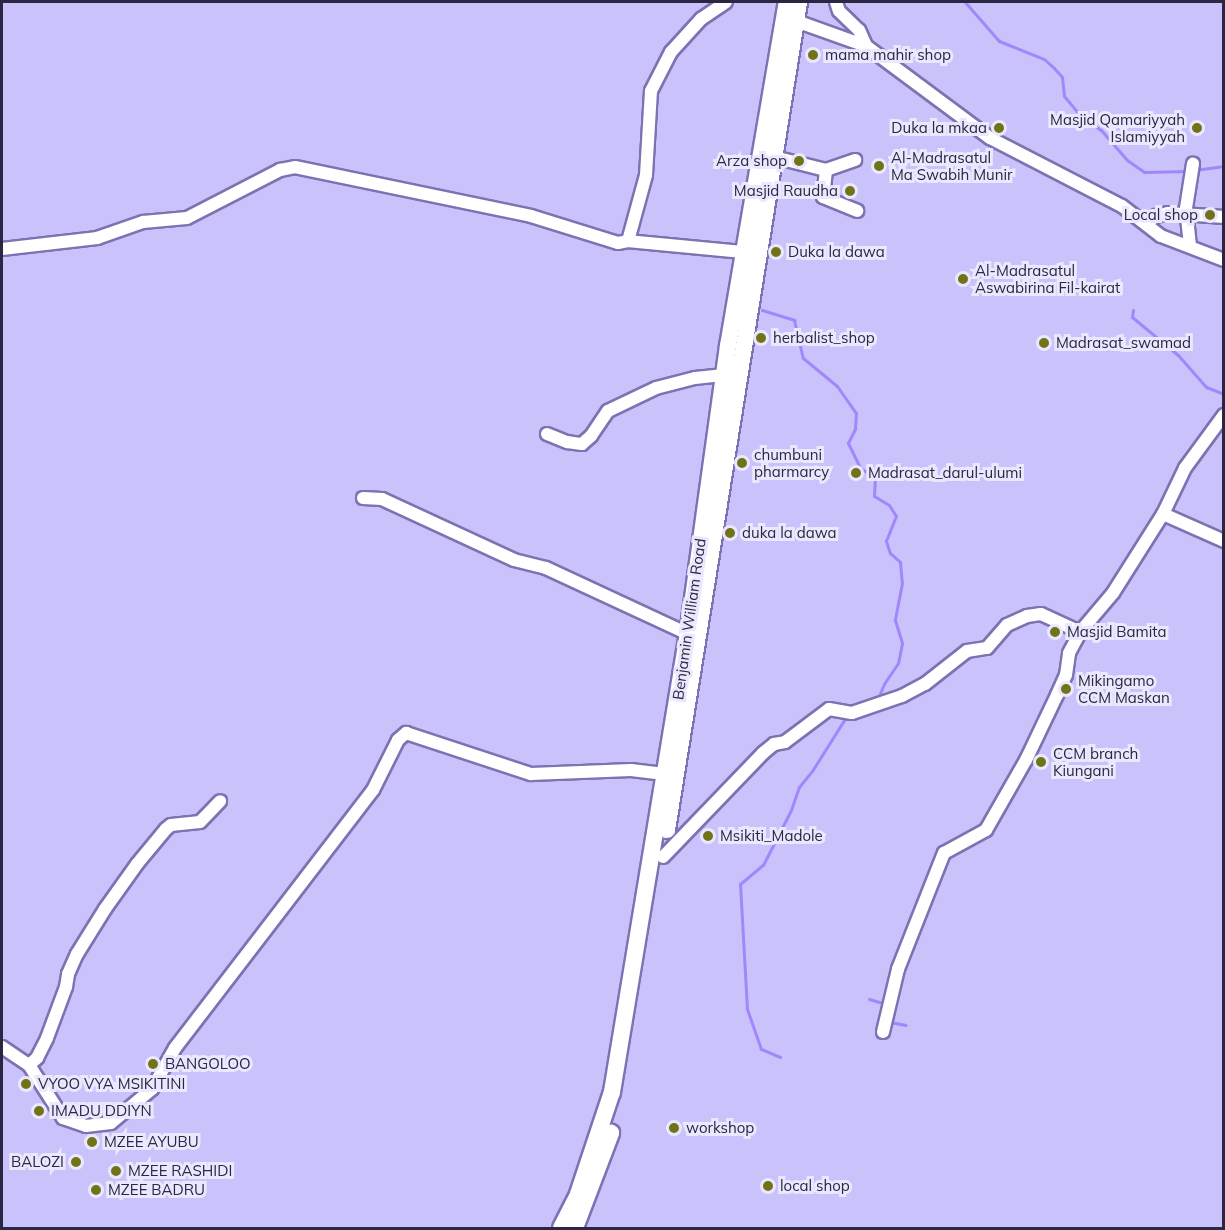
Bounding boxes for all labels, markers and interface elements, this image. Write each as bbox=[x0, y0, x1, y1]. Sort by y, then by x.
place label: mama mahir shop bbox=[825, 46, 951, 64]
marker: mama mahir shop bbox=[806, 48, 820, 62]
place label: Masjid Qamariyyah Islamiyyah bbox=[1050, 110, 1185, 145]
place label: Duka la mkaa bbox=[891, 119, 987, 137]
marker: Duka la mkaa bbox=[992, 121, 1006, 135]
marker: Masjid Qamariyyah Islamiyyah bbox=[1190, 121, 1204, 135]
place label: Al-Madrasatul Ma Swabih Munir bbox=[891, 148, 1013, 183]
place label: Arza shop bbox=[716, 152, 787, 170]
marker: Arza shop bbox=[792, 154, 806, 168]
marker: Al-Madrasatul Ma Swabih Munir bbox=[872, 159, 886, 173]
place label: Masjid Raudha bbox=[734, 182, 838, 200]
marker: Masjid Raudha bbox=[843, 184, 857, 198]
place label: Local shop bbox=[1124, 206, 1198, 224]
marker: Local shop bbox=[1203, 208, 1217, 222]
place label: Duka la dawa bbox=[788, 243, 885, 261]
marker: Duka la dawa bbox=[769, 245, 783, 259]
place label: Al-Madrasatul Aswabirina Fil-kairat bbox=[975, 261, 1120, 296]
marker: Al-Madrasatul Aswabirina Fil-kairat bbox=[956, 272, 970, 286]
place label: herbalist_shop bbox=[773, 329, 875, 347]
marker: herbalist_shop bbox=[754, 331, 768, 345]
place label: Madrasat_swamad bbox=[1056, 334, 1191, 352]
marker: Madrasat_swamad bbox=[1037, 336, 1051, 350]
place label: chumbuni pharmarcy bbox=[754, 445, 829, 480]
marker: chumbuni pharmarcy bbox=[735, 456, 749, 470]
place label: Madrasat_darul-ulumi bbox=[868, 464, 1022, 482]
marker: Madrasat_darul-ulumi bbox=[849, 466, 863, 480]
place label: duka la dawa bbox=[742, 524, 837, 542]
marker: duka la dawa bbox=[723, 526, 737, 540]
street label: Benjamin William Road bbox=[669, 537, 709, 701]
place label: Masjid Bamita bbox=[1067, 623, 1167, 641]
marker: Masjid Bamita bbox=[1048, 625, 1062, 639]
place label: Mikingamo CCM Maskan bbox=[1078, 671, 1170, 706]
marker: Mikingamo CCM Maskan bbox=[1059, 682, 1073, 696]
place label: CCM branch Kiungani bbox=[1053, 744, 1138, 779]
marker: CCM branch Kiungani bbox=[1034, 755, 1048, 769]
place label: Msikiti_Madole bbox=[720, 827, 823, 845]
marker: Msikiti_Madole bbox=[701, 829, 715, 843]
place label: BANGOLOO bbox=[165, 1055, 251, 1073]
marker: BANGOLOO bbox=[146, 1057, 160, 1071]
place label: VYOO VYA MSIKITINI bbox=[38, 1075, 185, 1093]
marker: VYOO VYA MSIKITINI bbox=[19, 1077, 33, 1091]
place label: IMADU DDIYN bbox=[51, 1102, 152, 1120]
marker: IMADU DDIYN bbox=[32, 1104, 46, 1118]
place label: workshop bbox=[686, 1119, 754, 1137]
marker: workshop bbox=[667, 1121, 681, 1135]
place label: MZEE AYUBU bbox=[104, 1133, 199, 1151]
marker: MZEE AYUBU bbox=[85, 1135, 99, 1149]
place label: BALOZI bbox=[11, 1153, 64, 1171]
marker: BALOZI bbox=[69, 1155, 83, 1169]
place label: MZEE RASHIDI bbox=[128, 1162, 232, 1180]
marker: MZEE RASHIDI bbox=[109, 1164, 123, 1178]
place label: local shop bbox=[780, 1177, 850, 1195]
marker: local shop bbox=[761, 1179, 775, 1193]
place label: MZEE BADRU bbox=[108, 1181, 205, 1199]
marker: MZEE BADRU bbox=[89, 1183, 103, 1197]

